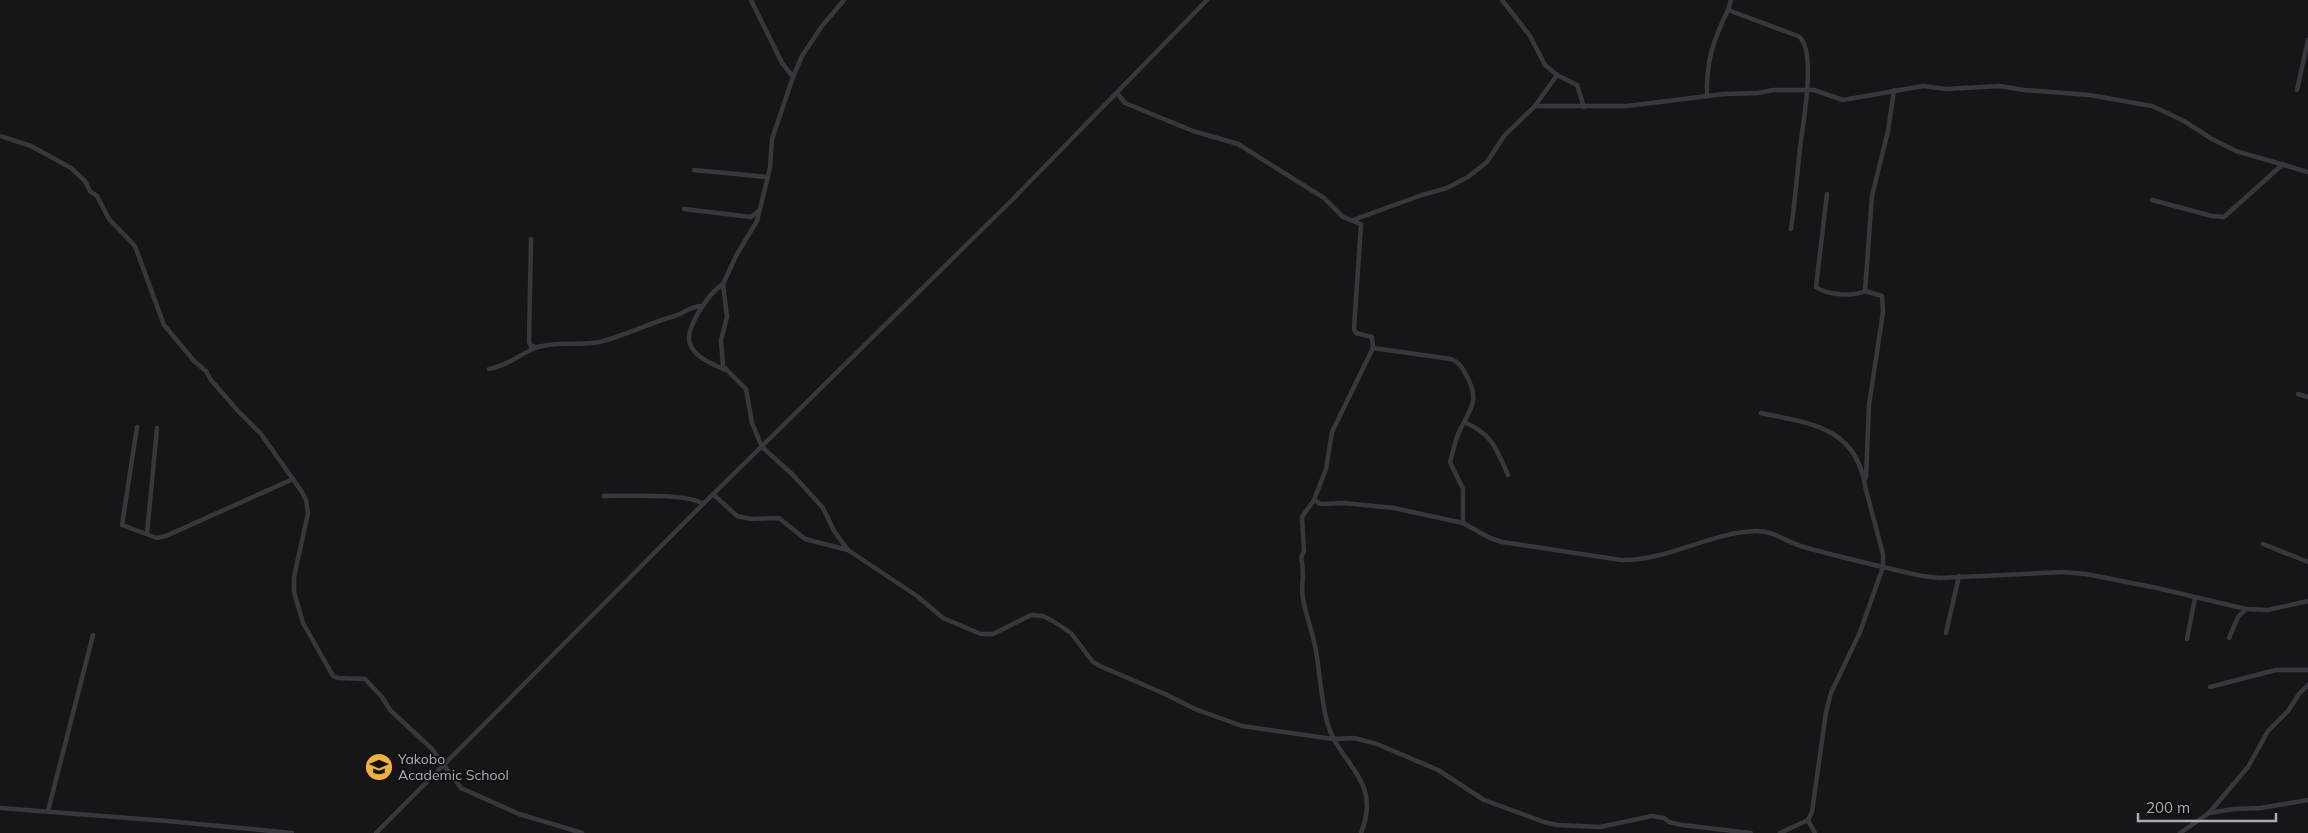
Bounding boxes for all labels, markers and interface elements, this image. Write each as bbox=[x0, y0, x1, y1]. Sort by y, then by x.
place label: Yakobo Academic School bbox=[397, 750, 509, 784]
school or university icon: Yakobo Academic School bbox=[364, 752, 394, 782]
scale bar bbox=[2138, 790, 2276, 822]
text: 200 m bbox=[2146, 798, 2190, 817]

